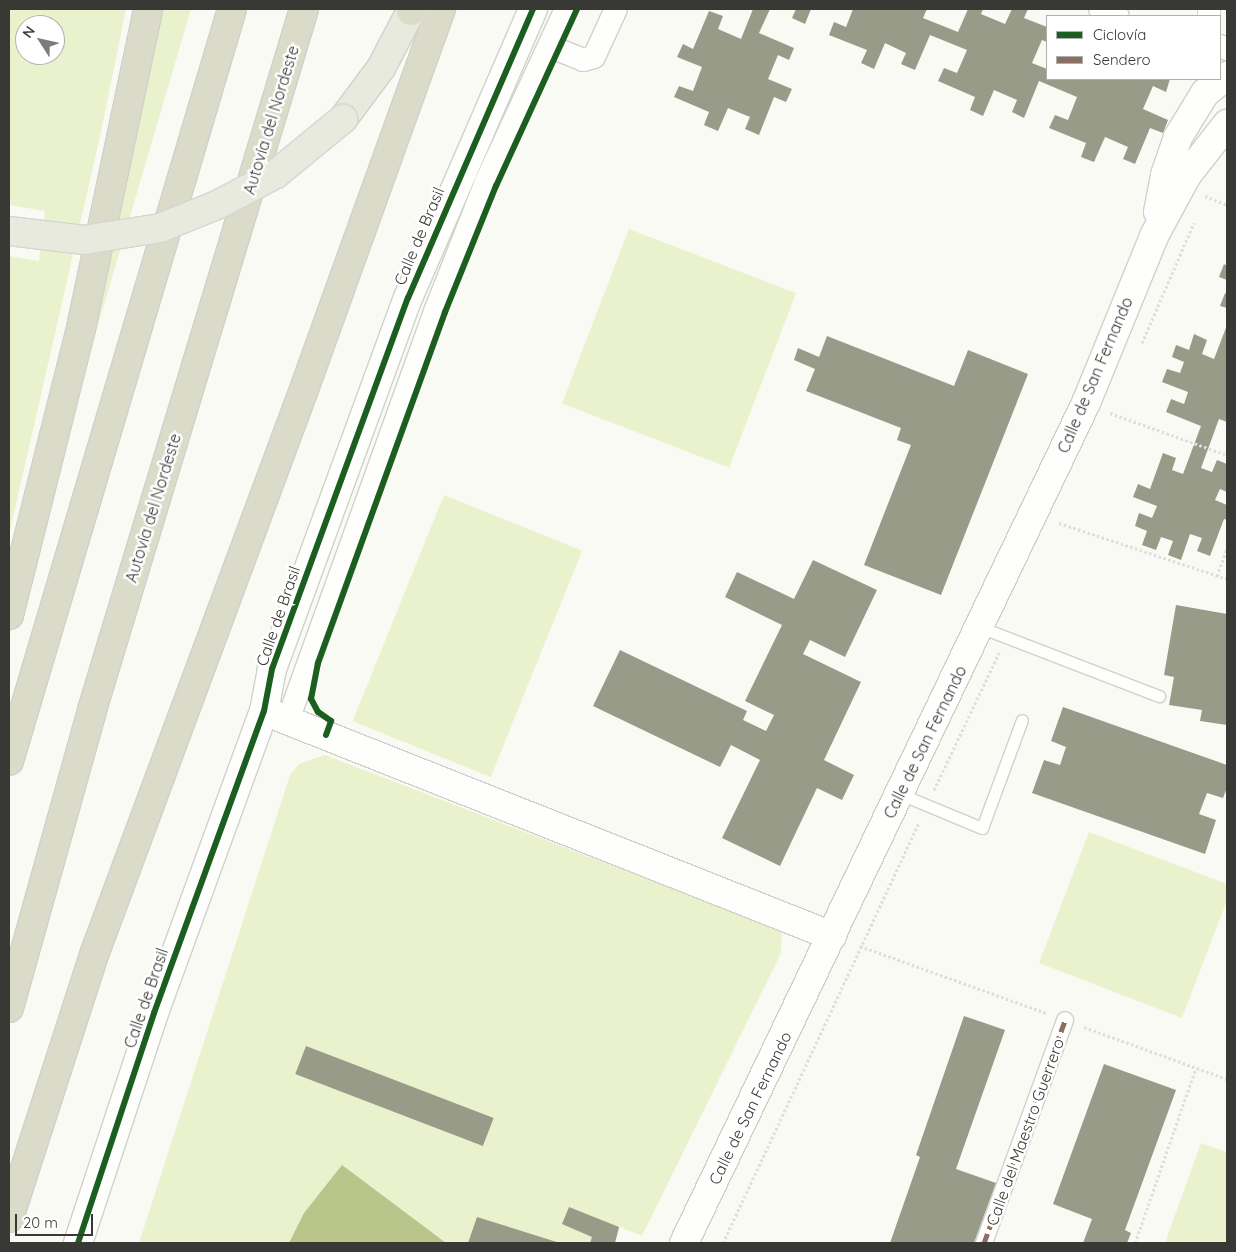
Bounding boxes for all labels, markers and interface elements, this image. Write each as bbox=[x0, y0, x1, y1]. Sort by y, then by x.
north arrow bbox=[15, 15, 65, 65]
legend bbox=[1046, 15, 1221, 80]
text: N bbox=[18, 23, 39, 41]
text: Ciclovía bbox=[1093, 25, 1146, 44]
street label: Autovía del Nordeste bbox=[239, 43, 303, 197]
text: Sendero bbox=[1093, 50, 1151, 69]
street label: Calle de Brasil bbox=[390, 184, 448, 288]
street label: Calle de San Fernando bbox=[1053, 294, 1137, 456]
street label: Autovía del Nordeste bbox=[121, 431, 185, 585]
street label: Calle de Brasil bbox=[252, 563, 304, 669]
street label: Calle de San Fernando bbox=[880, 662, 970, 822]
street label: Calle de Brasil bbox=[120, 945, 172, 1051]
street label: Calle de San Fernando bbox=[705, 1028, 795, 1188]
street label: Calle del Maestro Guerrero bbox=[982, 1036, 1068, 1228]
scale bar bbox=[18, 1204, 95, 1236]
text: 20 m bbox=[23, 1213, 58, 1232]

